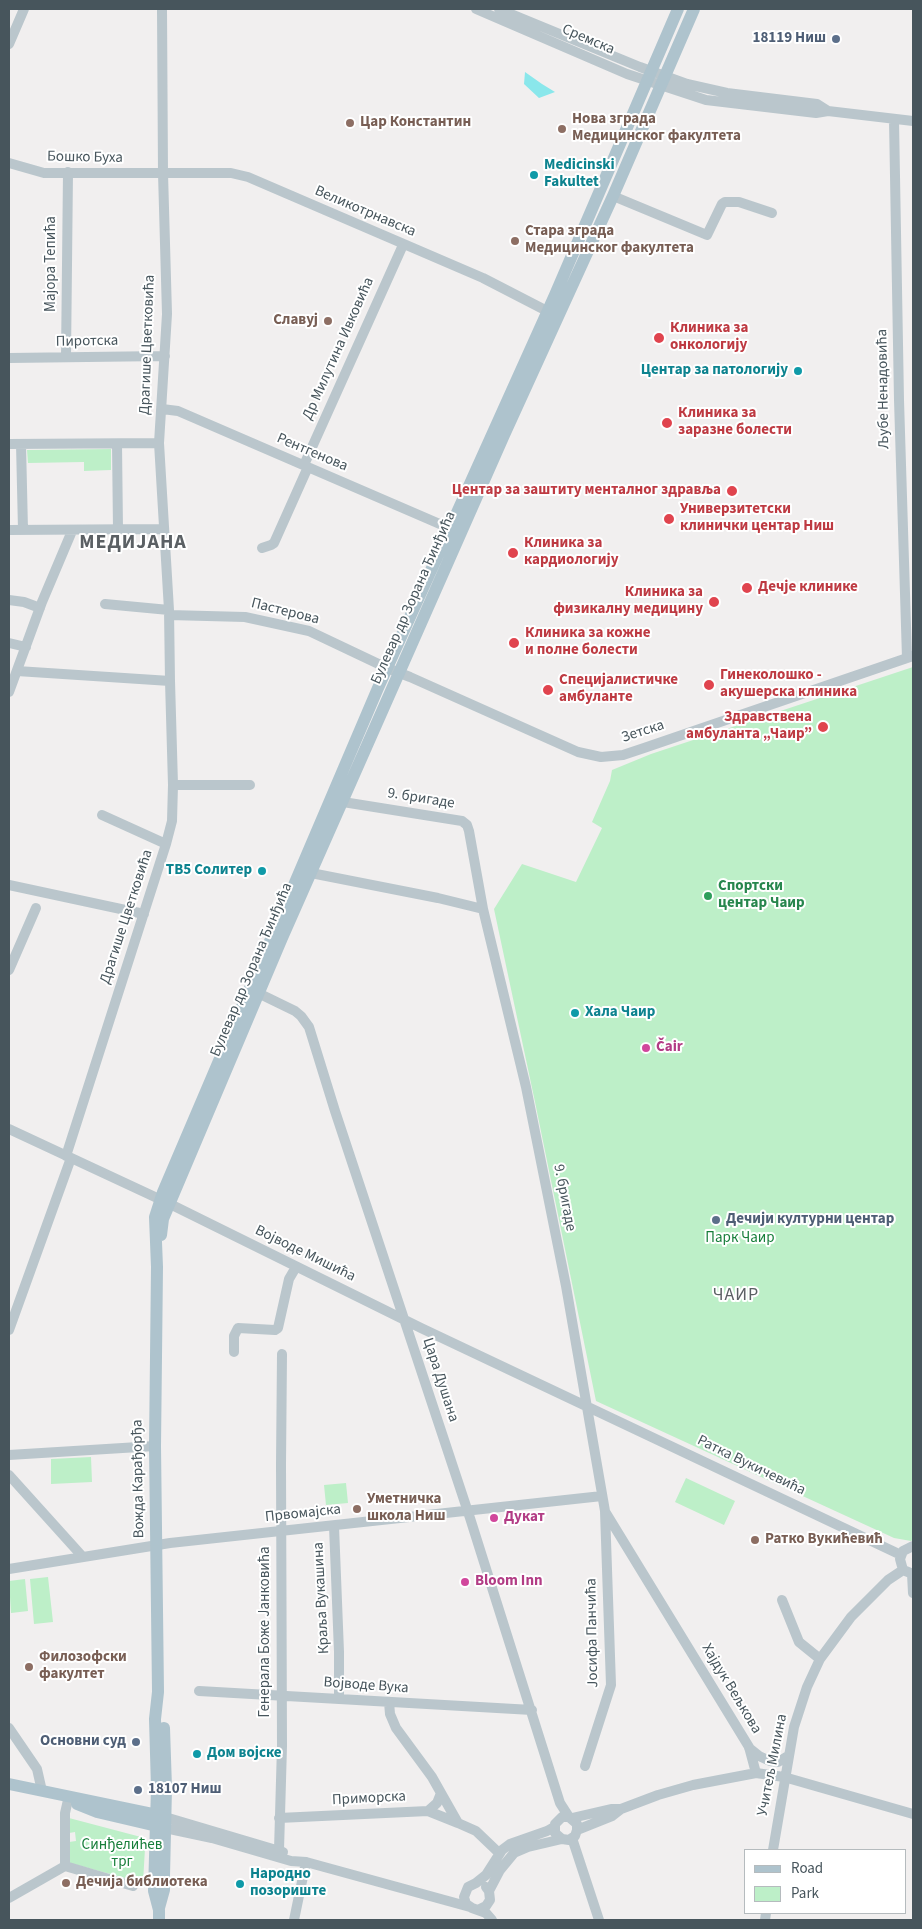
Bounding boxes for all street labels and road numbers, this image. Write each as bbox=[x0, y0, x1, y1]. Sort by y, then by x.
street label: Сремска bbox=[559, 21, 617, 59]
street label: Бошко Буха bbox=[47, 148, 123, 168]
street label: Великотрнавска bbox=[312, 183, 418, 241]
street label: Мајора Тепића bbox=[43, 216, 61, 312]
street label: Драгише Цветковића bbox=[137, 275, 159, 415]
street label: Др Милутина Ивковића bbox=[299, 275, 379, 423]
street label: Љубе Ненадовића bbox=[874, 329, 894, 449]
street label: Пиротска bbox=[55, 332, 119, 352]
street label: Рентгенова bbox=[274, 430, 350, 476]
street label: Булевар др Зорана Ђинђића bbox=[368, 509, 460, 687]
street label: Пастерова bbox=[249, 595, 321, 629]
street label: Зетска bbox=[619, 717, 667, 747]
street label: 9. бригаде bbox=[386, 785, 456, 813]
street label: Драгише Цветковића bbox=[97, 847, 157, 987]
street label: Булевар др Зорана Ђинђића bbox=[207, 880, 297, 1060]
street label: 9. бригаде bbox=[549, 1163, 579, 1233]
street label: Војводе Мишића bbox=[252, 1222, 358, 1286]
street label: Цара Душана bbox=[418, 1336, 462, 1424]
street label: Вожда Карађорђа bbox=[129, 1419, 149, 1539]
street label: Ратка Вукичевића bbox=[694, 1432, 808, 1500]
street label: Првомајска bbox=[264, 1501, 342, 1527]
street label: Краља Вукашина bbox=[310, 1542, 334, 1654]
street label: Генерала Боже Јанковића bbox=[257, 1547, 275, 1717]
street label: Јосифа Панчића bbox=[583, 1578, 603, 1688]
street label: Хајдук Вељкова bbox=[697, 1641, 765, 1737]
street label: Војводе Вука bbox=[323, 1674, 409, 1698]
street label: Учитељ Милина bbox=[754, 1712, 792, 1818]
street label: Приморска bbox=[332, 1788, 406, 1810]

